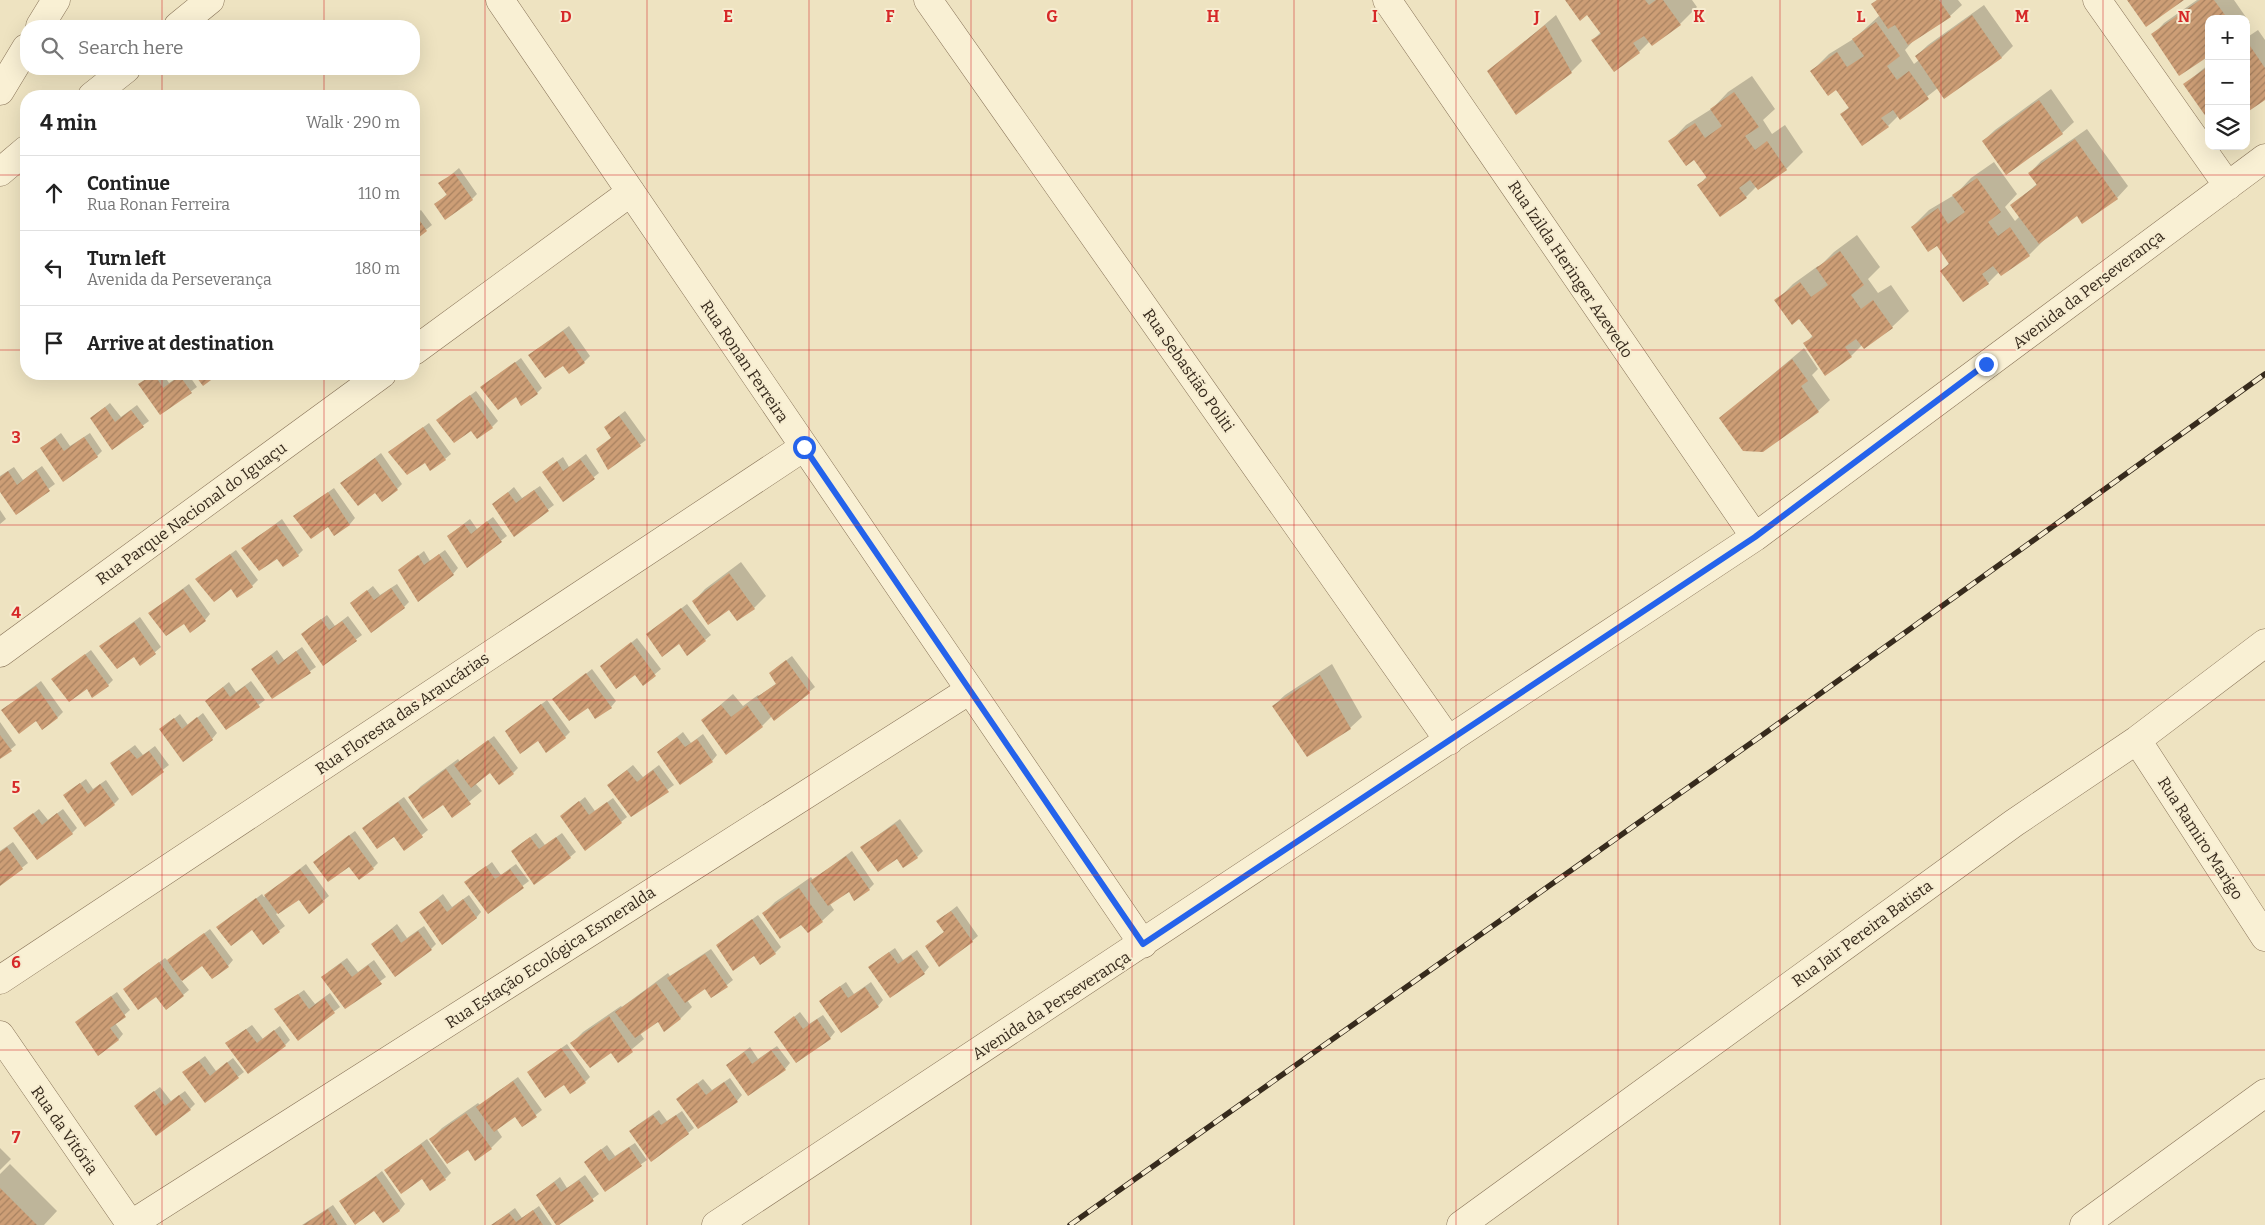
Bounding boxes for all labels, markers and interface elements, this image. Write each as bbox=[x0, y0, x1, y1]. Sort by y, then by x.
text: D bbox=[560, 7, 572, 26]
text: E bbox=[723, 7, 733, 26]
text: F bbox=[886, 7, 895, 26]
text: G bbox=[1046, 7, 1058, 26]
text: H bbox=[1207, 7, 1220, 26]
text: I bbox=[1372, 7, 1378, 26]
text: J bbox=[1533, 7, 1540, 26]
text: K bbox=[1693, 7, 1705, 26]
text: L bbox=[1857, 7, 1866, 26]
text: M bbox=[2015, 7, 2029, 26]
text: N bbox=[2178, 7, 2190, 26]
map controls bbox=[2205, 15, 2250, 150]
button: + bbox=[2205, 15, 2250, 60]
search box bbox=[20, 20, 420, 75]
icon: search bbox=[38, 34, 66, 62]
text: Search here bbox=[78, 36, 183, 59]
button: − bbox=[2205, 60, 2250, 105]
button: layers bbox=[2205, 105, 2250, 150]
text: 4 min bbox=[40, 110, 97, 136]
text: Walk · 290 m bbox=[306, 113, 400, 132]
text: Continue bbox=[87, 172, 170, 195]
street label: Rua Izilda Heringer Azevedo bbox=[1504, 177, 1637, 361]
icon: ahead bbox=[40, 179, 68, 207]
text: 110 m bbox=[358, 184, 400, 203]
text: Rua Ronan Ferreira bbox=[87, 195, 230, 214]
street label: Avenida da Perseverança bbox=[2009, 226, 2168, 353]
text: Turn left bbox=[87, 247, 166, 270]
icon: left bbox=[40, 254, 68, 282]
text: 180 m bbox=[355, 259, 400, 278]
text: Avenida da Perseverança bbox=[87, 270, 272, 289]
street label: Rua Ronan Ferreira bbox=[697, 297, 793, 426]
street label: Rua Sebastião Politi bbox=[1139, 305, 1238, 436]
icon: arrive bbox=[40, 329, 68, 357]
text: Arrive at destination bbox=[87, 332, 274, 355]
route end bbox=[1975, 353, 1998, 376]
text: 3 bbox=[11, 428, 21, 447]
route start bbox=[793, 436, 816, 459]
street label: Rua Parque Nacional do Iguaçu bbox=[93, 438, 290, 589]
text: 4 bbox=[11, 603, 21, 622]
street label: Rua Floresta das Araucárias bbox=[312, 648, 493, 779]
street label: Rua Ramiro Marigo bbox=[2154, 773, 2247, 903]
text: 5 bbox=[12, 778, 21, 797]
street label: Rua Jair Pereira Batista bbox=[1788, 876, 1936, 991]
street label: Rua Estação Ecológica Esmeralda bbox=[442, 882, 659, 1032]
street label: Avenida da Perseverança bbox=[969, 947, 1134, 1064]
text: 6 bbox=[11, 953, 21, 972]
street label: Rua da Vitória bbox=[27, 1082, 102, 1178]
text: 7 bbox=[12, 1128, 21, 1147]

